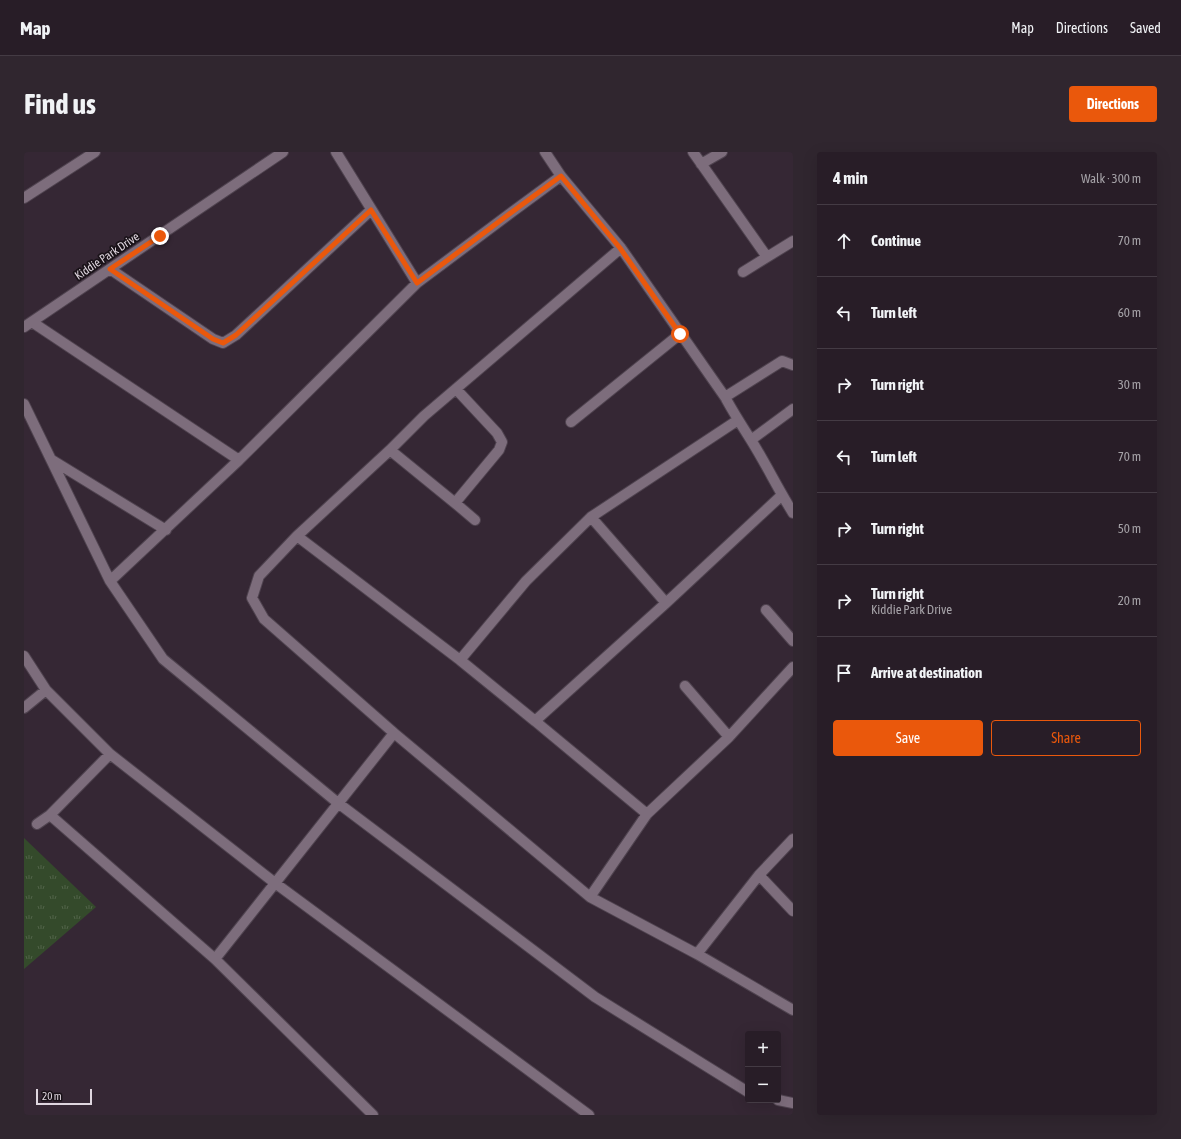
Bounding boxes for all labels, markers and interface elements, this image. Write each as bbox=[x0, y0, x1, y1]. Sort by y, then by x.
text: Map bbox=[20, 17, 51, 39]
text: Map bbox=[1011, 20, 1034, 36]
text: Directions bbox=[1056, 20, 1108, 36]
text: Saved bbox=[1130, 20, 1161, 36]
button: Directions bbox=[1069, 86, 1157, 122]
text: Find us bbox=[24, 88, 96, 120]
text: 4 min bbox=[833, 168, 868, 188]
text: Walk · 300 m bbox=[1081, 171, 1141, 186]
route end bbox=[151, 227, 169, 245]
street label: Kiddie Park Drive bbox=[72, 229, 142, 283]
icon: ahead bbox=[833, 230, 855, 252]
text: Continue bbox=[871, 232, 921, 249]
text: 70 m bbox=[1118, 233, 1141, 248]
icon: left bbox=[833, 302, 855, 324]
text: Turn left bbox=[871, 304, 917, 321]
text: 60 m bbox=[1118, 305, 1141, 320]
route start bbox=[671, 325, 689, 343]
icon: right bbox=[833, 374, 855, 396]
text: Turn right bbox=[871, 376, 924, 393]
text: 30 m bbox=[1118, 377, 1141, 392]
icon: left bbox=[833, 446, 855, 468]
text: Turn left bbox=[871, 448, 917, 465]
text: 70 m bbox=[1118, 449, 1141, 464]
icon: right bbox=[833, 518, 855, 540]
text: Turn right bbox=[871, 520, 924, 537]
text: 50 m bbox=[1118, 521, 1141, 536]
text: Turn right bbox=[871, 585, 924, 602]
icon: right bbox=[833, 590, 855, 612]
text: 20 m bbox=[1118, 593, 1141, 608]
text: Kiddie Park Drive bbox=[871, 602, 952, 617]
icon: arrive bbox=[833, 662, 855, 684]
text: Arrive at destination bbox=[871, 664, 982, 681]
button: Save bbox=[833, 720, 983, 756]
button: Share bbox=[991, 720, 1141, 756]
map controls bbox=[745, 1031, 781, 1103]
button: + bbox=[745, 1031, 781, 1067]
button: − bbox=[745, 1067, 781, 1103]
scale bar bbox=[36, 1087, 92, 1106]
text: 20 m bbox=[42, 1090, 62, 1102]

